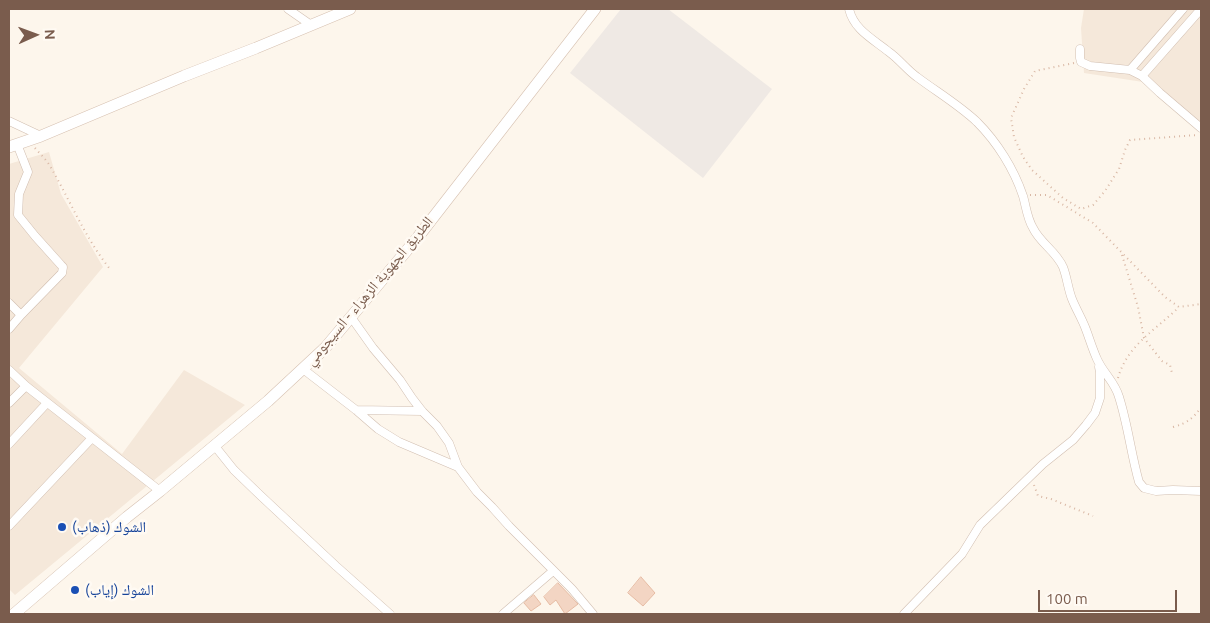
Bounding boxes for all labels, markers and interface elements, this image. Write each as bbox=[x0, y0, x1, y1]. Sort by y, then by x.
north arrow bbox=[10, 10, 60, 60]
text: N bbox=[42, 29, 58, 40]
street label: الطريق الجهوية الزهراء - السيجومي bbox=[301, 213, 437, 369]
place label: الشوك (ذهاب) bbox=[72, 518, 146, 536]
marker: الشوك (ذهاب) bbox=[56, 521, 68, 533]
scale bar bbox=[1040, 580, 1179, 612]
place label: الشوك (إياب) bbox=[85, 581, 154, 599]
marker: الشوك (إياب) bbox=[69, 584, 81, 596]
text: 100 m bbox=[1046, 590, 1088, 607]

